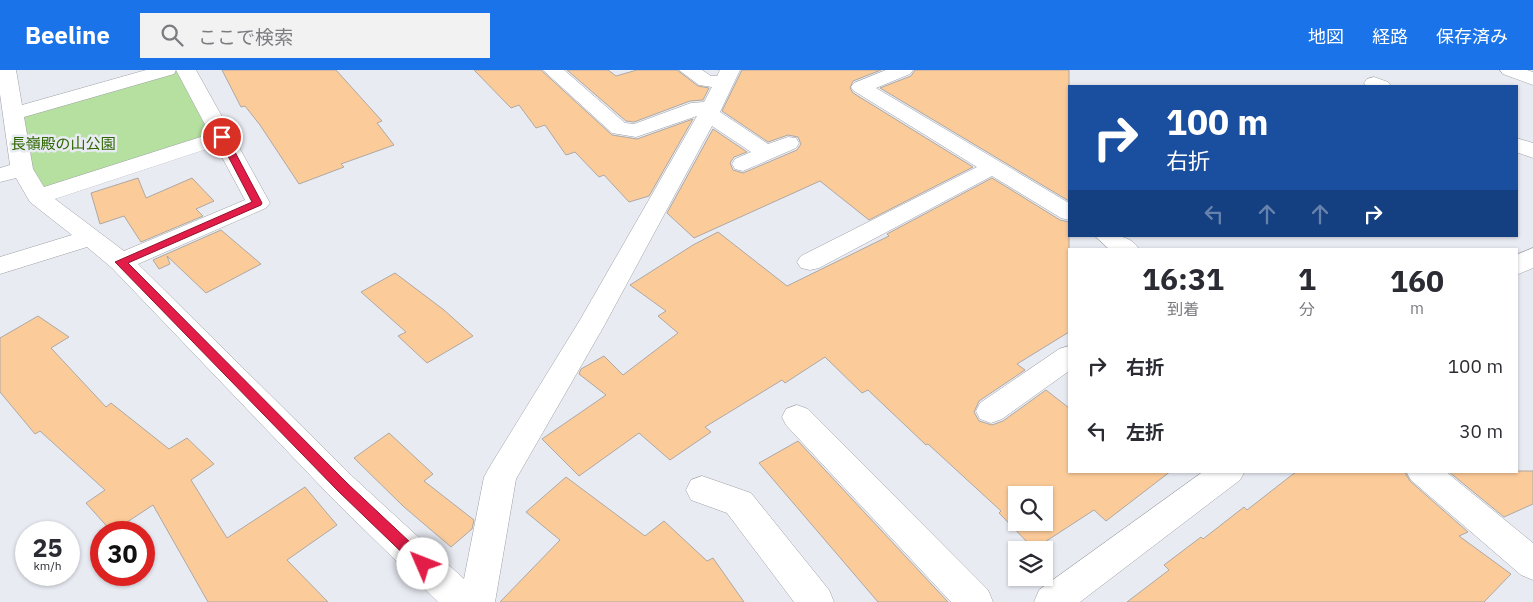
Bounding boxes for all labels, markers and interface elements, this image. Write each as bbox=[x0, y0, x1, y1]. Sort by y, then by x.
search box bbox=[140, 13, 490, 58]
text: Beeline bbox=[25, 19, 110, 51]
icon: search bbox=[158, 21, 186, 49]
text: ここで検索 bbox=[198, 25, 293, 49]
text: 地図 bbox=[1308, 25, 1344, 48]
text: 経路 bbox=[1372, 25, 1408, 48]
text: 保存済み bbox=[1436, 25, 1508, 48]
text: 100 m bbox=[1166, 99, 1269, 145]
icon: right bbox=[1083, 105, 1148, 170]
pin bbox=[201, 116, 243, 158]
icon: arrive bbox=[208, 123, 236, 151]
park label: 長嶺殿の山公園 bbox=[10, 134, 116, 153]
text: 右折 bbox=[1166, 146, 1210, 175]
icon: left bbox=[1200, 200, 1228, 228]
icon: ahead bbox=[1253, 200, 1281, 228]
icon: ahead bbox=[1306, 200, 1334, 228]
icon: right bbox=[1359, 200, 1387, 228]
text: 16:31 bbox=[1142, 259, 1224, 298]
text: 1 bbox=[1298, 259, 1316, 298]
text: 160 bbox=[1390, 261, 1444, 300]
text: m bbox=[1410, 298, 1424, 318]
text: 到着 bbox=[1167, 299, 1199, 319]
text: 分 bbox=[1299, 299, 1315, 319]
icon: right bbox=[1083, 352, 1111, 380]
text: 100 m bbox=[1448, 354, 1503, 378]
text: 右折 bbox=[1126, 355, 1164, 379]
icon: left bbox=[1083, 417, 1111, 445]
text: 30 m bbox=[1459, 419, 1503, 443]
text: 左折 bbox=[1126, 420, 1164, 444]
map controls bbox=[1008, 486, 1053, 586]
button: search bbox=[1008, 486, 1053, 531]
speed limit sign: 30 bbox=[90, 521, 155, 586]
text: 25 bbox=[32, 531, 63, 564]
position arrow bbox=[396, 537, 448, 589]
button: layers bbox=[1008, 541, 1053, 586]
text: km/h bbox=[33, 558, 62, 573]

